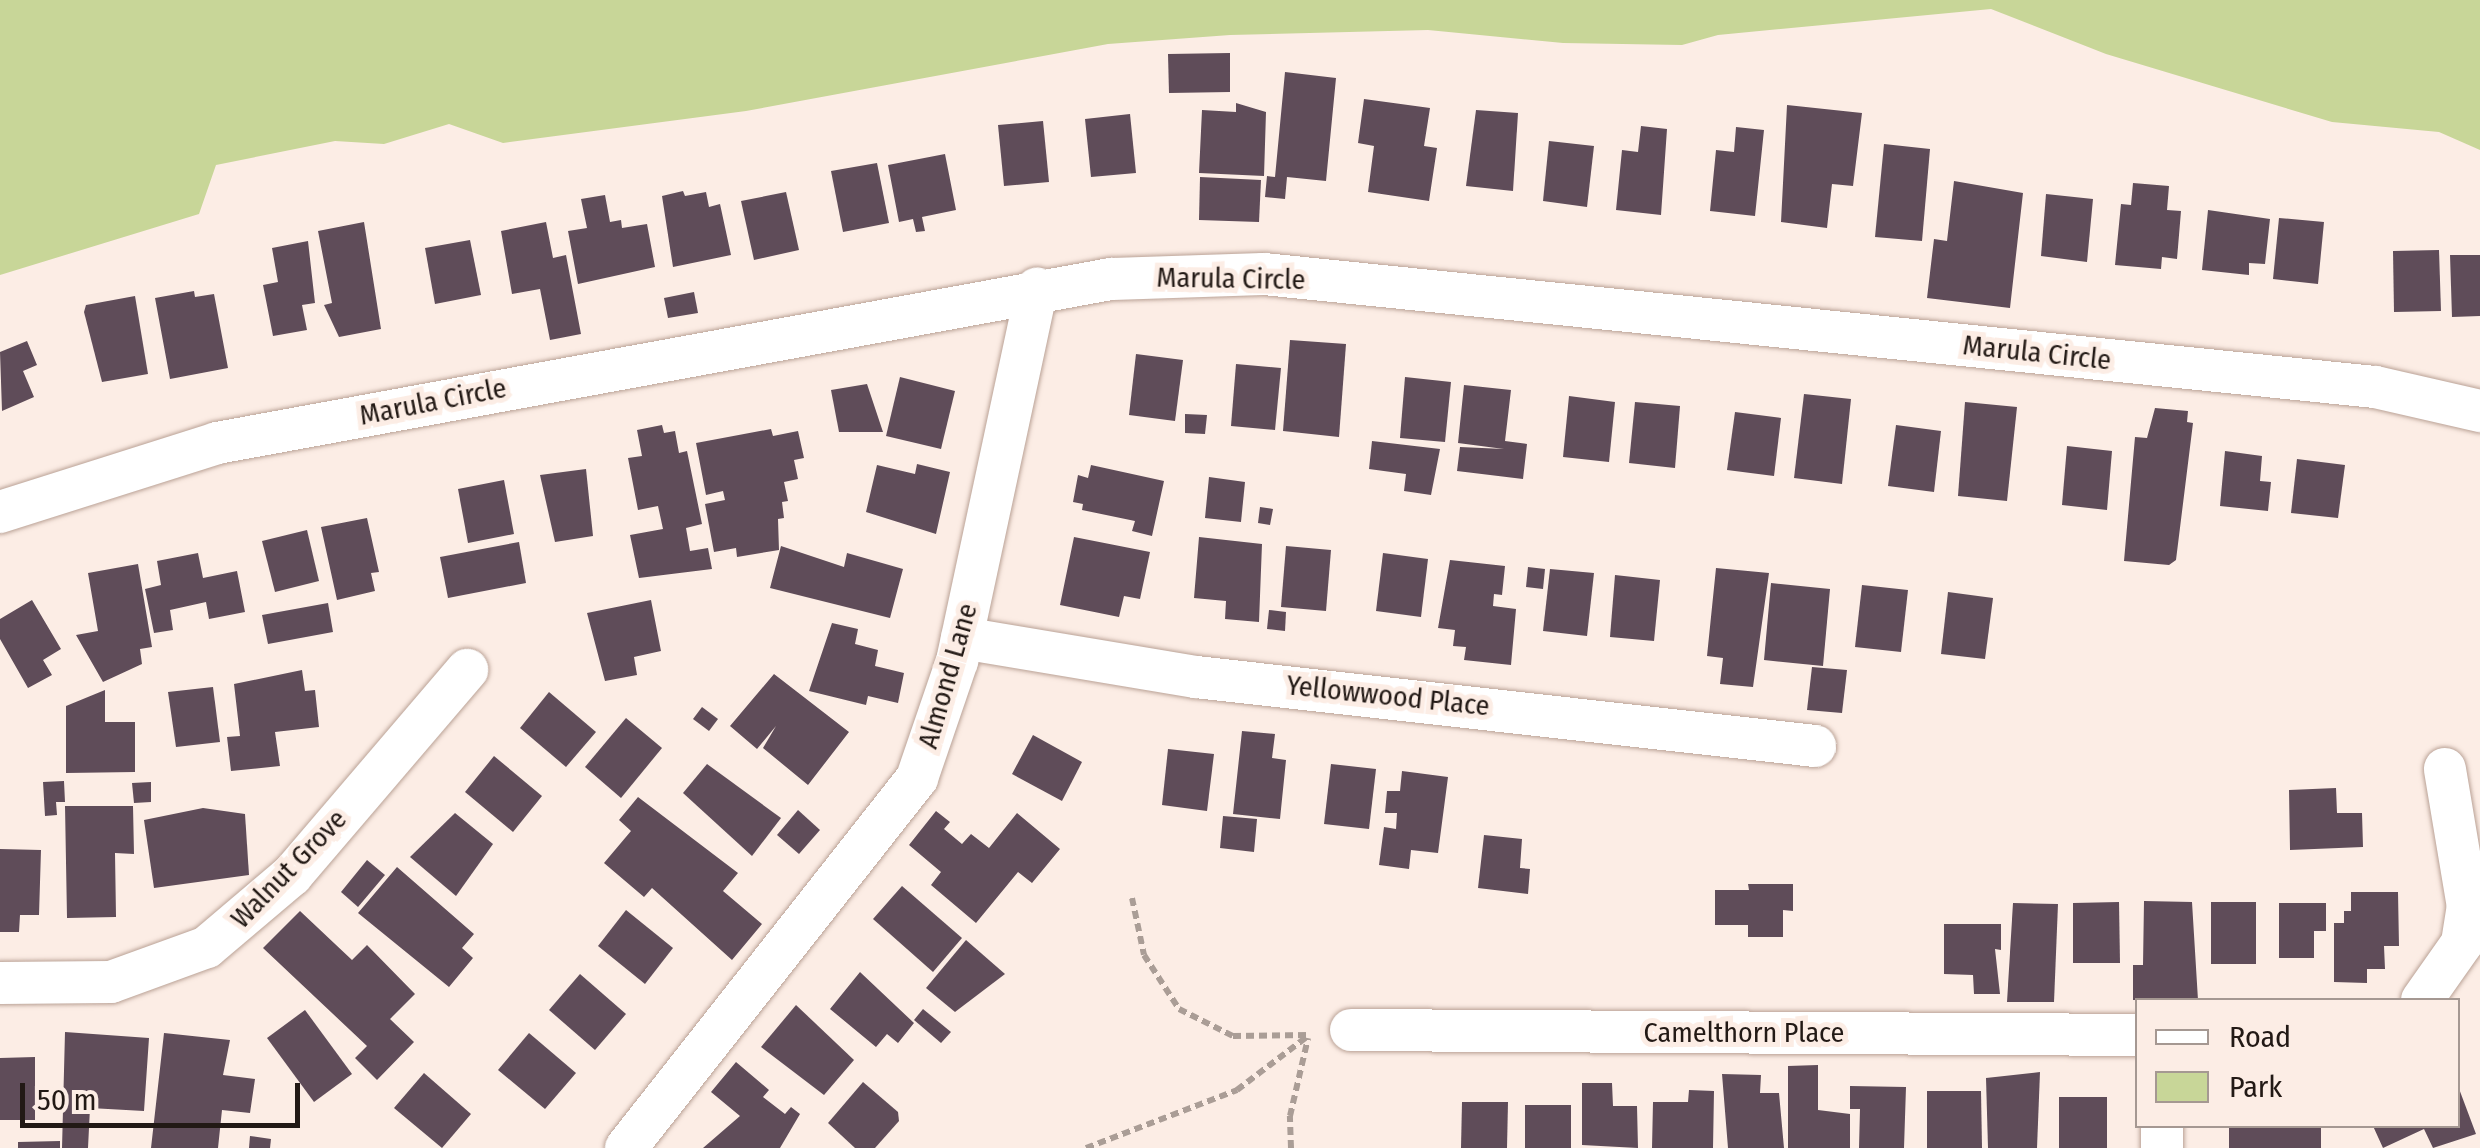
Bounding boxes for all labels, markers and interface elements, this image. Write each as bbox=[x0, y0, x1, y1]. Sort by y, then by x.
street label: Marula Circle bbox=[1156, 261, 1306, 297]
street label: Marula Circle bbox=[1961, 329, 2113, 377]
street label: Marula Circle bbox=[357, 371, 509, 433]
street label: Almond Lane bbox=[911, 600, 985, 752]
street label: Yellowwood Place bbox=[1285, 669, 1491, 723]
street label: Walnut Grove bbox=[224, 803, 354, 935]
legend bbox=[2135, 998, 2460, 1128]
street label: Camelthorn Place bbox=[1644, 1016, 1844, 1050]
text: Road bbox=[2229, 1019, 2291, 1055]
scale bar bbox=[25, 1063, 305, 1125]
text: Park bbox=[2229, 1069, 2282, 1105]
text: 50 m bbox=[37, 1082, 97, 1118]

